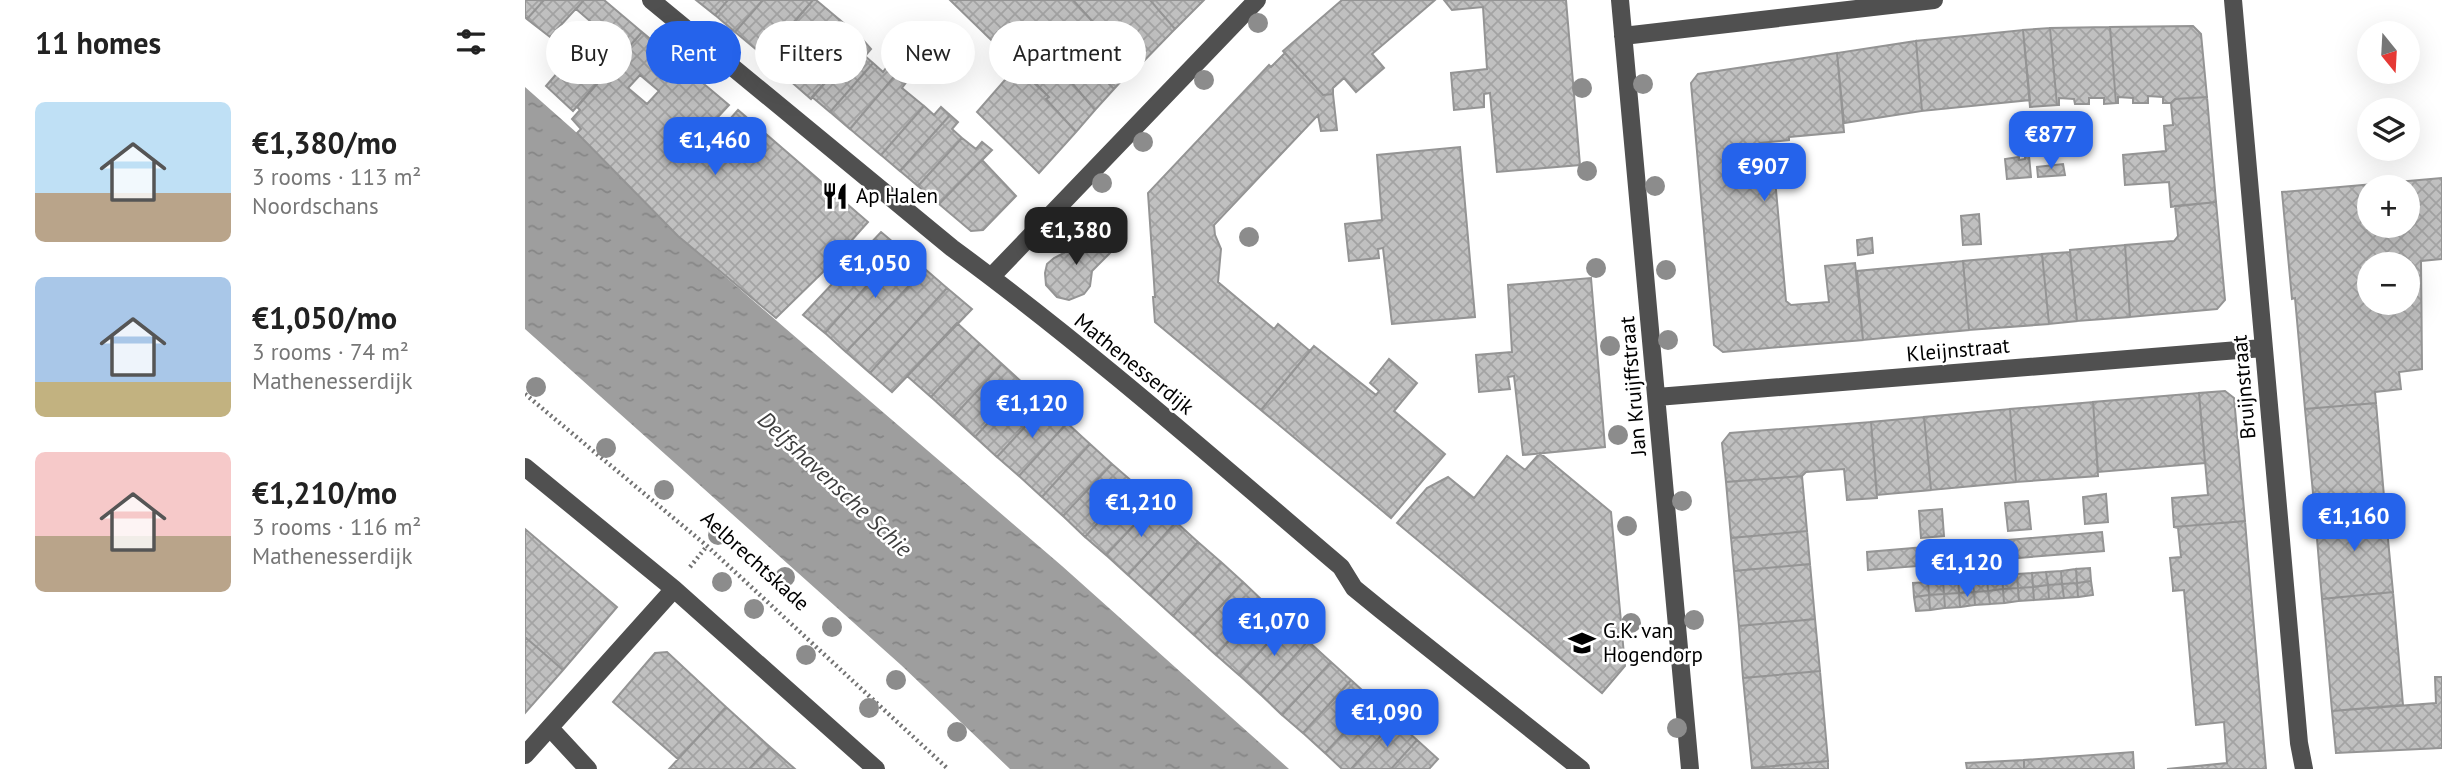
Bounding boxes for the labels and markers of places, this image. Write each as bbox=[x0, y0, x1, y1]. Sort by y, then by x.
pin: €877 bbox=[2010, 111, 2092, 171]
pin: €1,460 bbox=[658, 118, 772, 177]
pin: €907 bbox=[1723, 144, 1805, 203]
restaurant icon: Ap Halen bbox=[820, 181, 850, 211]
place label: Ap Halen bbox=[856, 182, 938, 209]
pin: €1,380 bbox=[1019, 208, 1133, 267]
pin: €1,050 bbox=[818, 240, 932, 300]
pin: €1,120 bbox=[975, 380, 1089, 440]
pin: €1,210 bbox=[1084, 480, 1198, 539]
pin: €1,160 bbox=[2297, 494, 2411, 553]
pin: €1,120 bbox=[1910, 540, 2024, 599]
pin: €1,070 bbox=[1217, 598, 1331, 658]
place label: G.K. van Hogendorp bbox=[1603, 617, 1703, 668]
school or university icon: G.K. van Hogendorp bbox=[1567, 628, 1597, 658]
pin: €1,090 bbox=[1330, 690, 1444, 749]

